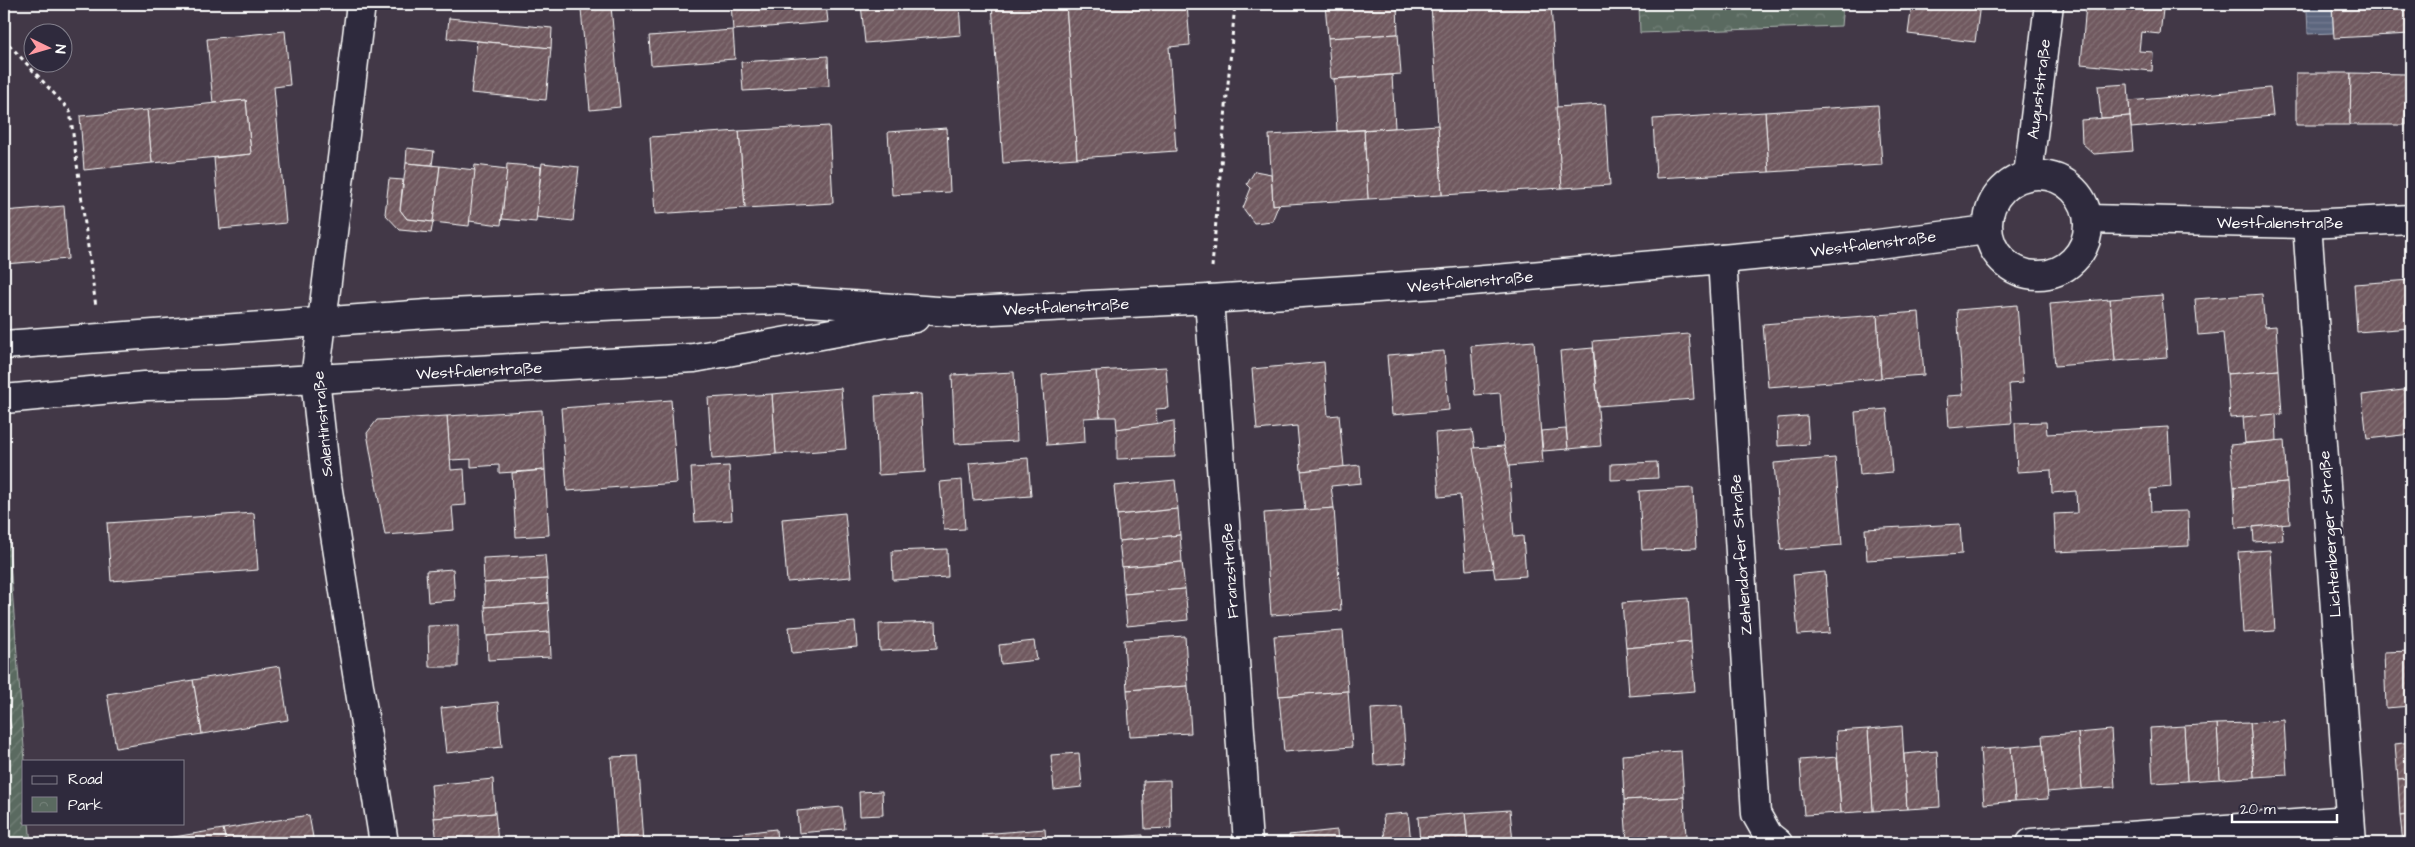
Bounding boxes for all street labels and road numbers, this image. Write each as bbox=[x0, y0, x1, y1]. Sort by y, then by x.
street label: Auguststraße bbox=[2022, 37, 2057, 141]
street label: Westfalenstraße bbox=[2217, 212, 2344, 234]
street label: Westfalenstraße bbox=[1809, 225, 1938, 263]
street label: Westfalenstraße bbox=[1406, 265, 1534, 298]
street label: Westfalenstraße bbox=[1002, 293, 1130, 321]
street label: Westfalenstraße bbox=[415, 357, 543, 385]
street label: Salentinstraße bbox=[307, 370, 339, 478]
street label: Lichtenberger Straße bbox=[2313, 449, 2348, 618]
street label: Zehlendorfer Straße bbox=[1724, 473, 1758, 636]
street label: Franzstraße bbox=[1216, 522, 1244, 619]

